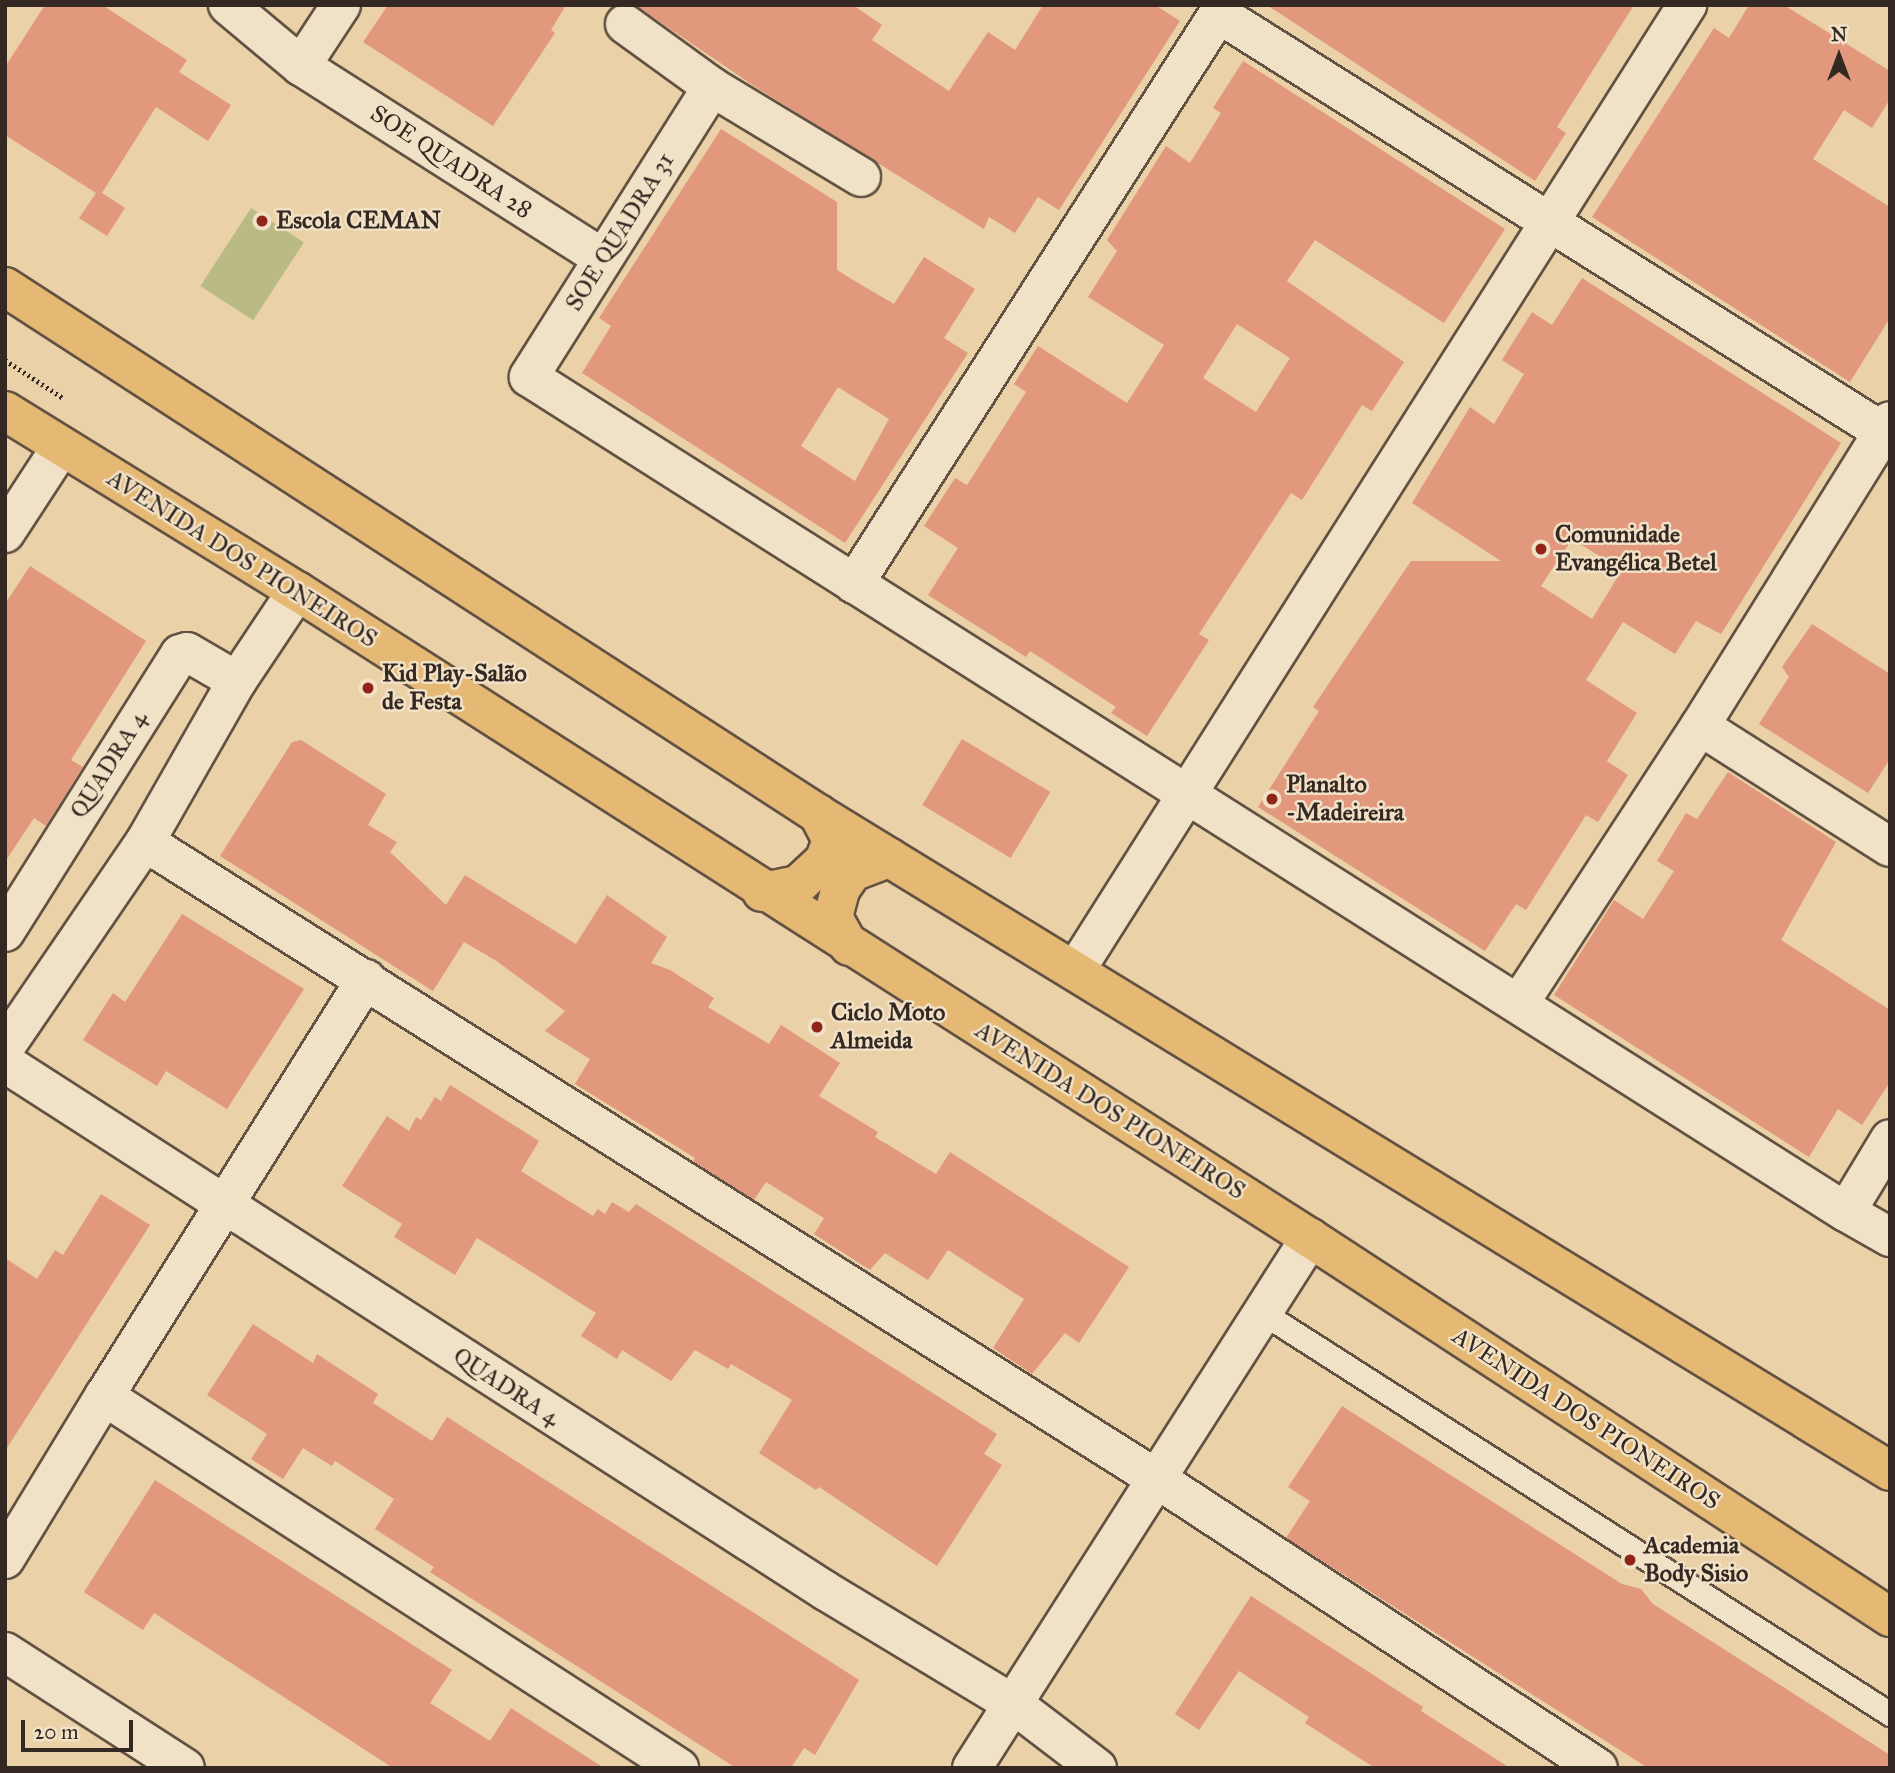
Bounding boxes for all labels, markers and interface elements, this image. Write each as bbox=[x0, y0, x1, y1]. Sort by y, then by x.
north arrow bbox=[1804, 21, 1874, 91]
text: N bbox=[1831, 23, 1847, 46]
street label: SOE QUADRA 28 bbox=[365, 99, 537, 225]
street label: SOE QUADRA 31 bbox=[560, 148, 680, 316]
place label: Escola CEMAN bbox=[276, 207, 441, 235]
marker: Escola CEMAN bbox=[254, 213, 270, 229]
street label: AVENIDA DOS PIONEIROS bbox=[102, 464, 382, 654]
place label: Comunidade Evangélica Betel bbox=[1555, 521, 1717, 577]
marker: Comunidade Evangélica Betel bbox=[1533, 541, 1549, 557]
place label: Kid Play-Salão de Festa bbox=[382, 660, 527, 716]
marker: Kid Play-Salão de Festa bbox=[360, 680, 376, 696]
street label: QUADRA 4 bbox=[65, 706, 153, 824]
place label: Planalto -Madeireira bbox=[1286, 771, 1404, 827]
marker: Planalto -Madeireira bbox=[1264, 791, 1280, 807]
place label: Ciclo Moto Almeida bbox=[831, 999, 945, 1055]
street label: AVENIDA DOS PIONEIROS bbox=[970, 1016, 1250, 1206]
marker: Ciclo Moto Almeida bbox=[809, 1019, 825, 1035]
street label: AVENIDA DOS PIONEIROS bbox=[1447, 1322, 1725, 1516]
street label: QUADRA 4 bbox=[447, 1342, 565, 1432]
place label: Academia Body Sisio bbox=[1644, 1532, 1748, 1588]
marker: Academia Body Sisio bbox=[1622, 1552, 1638, 1568]
scale bar bbox=[24, 1706, 136, 1750]
text: 20 m bbox=[34, 1719, 79, 1745]

